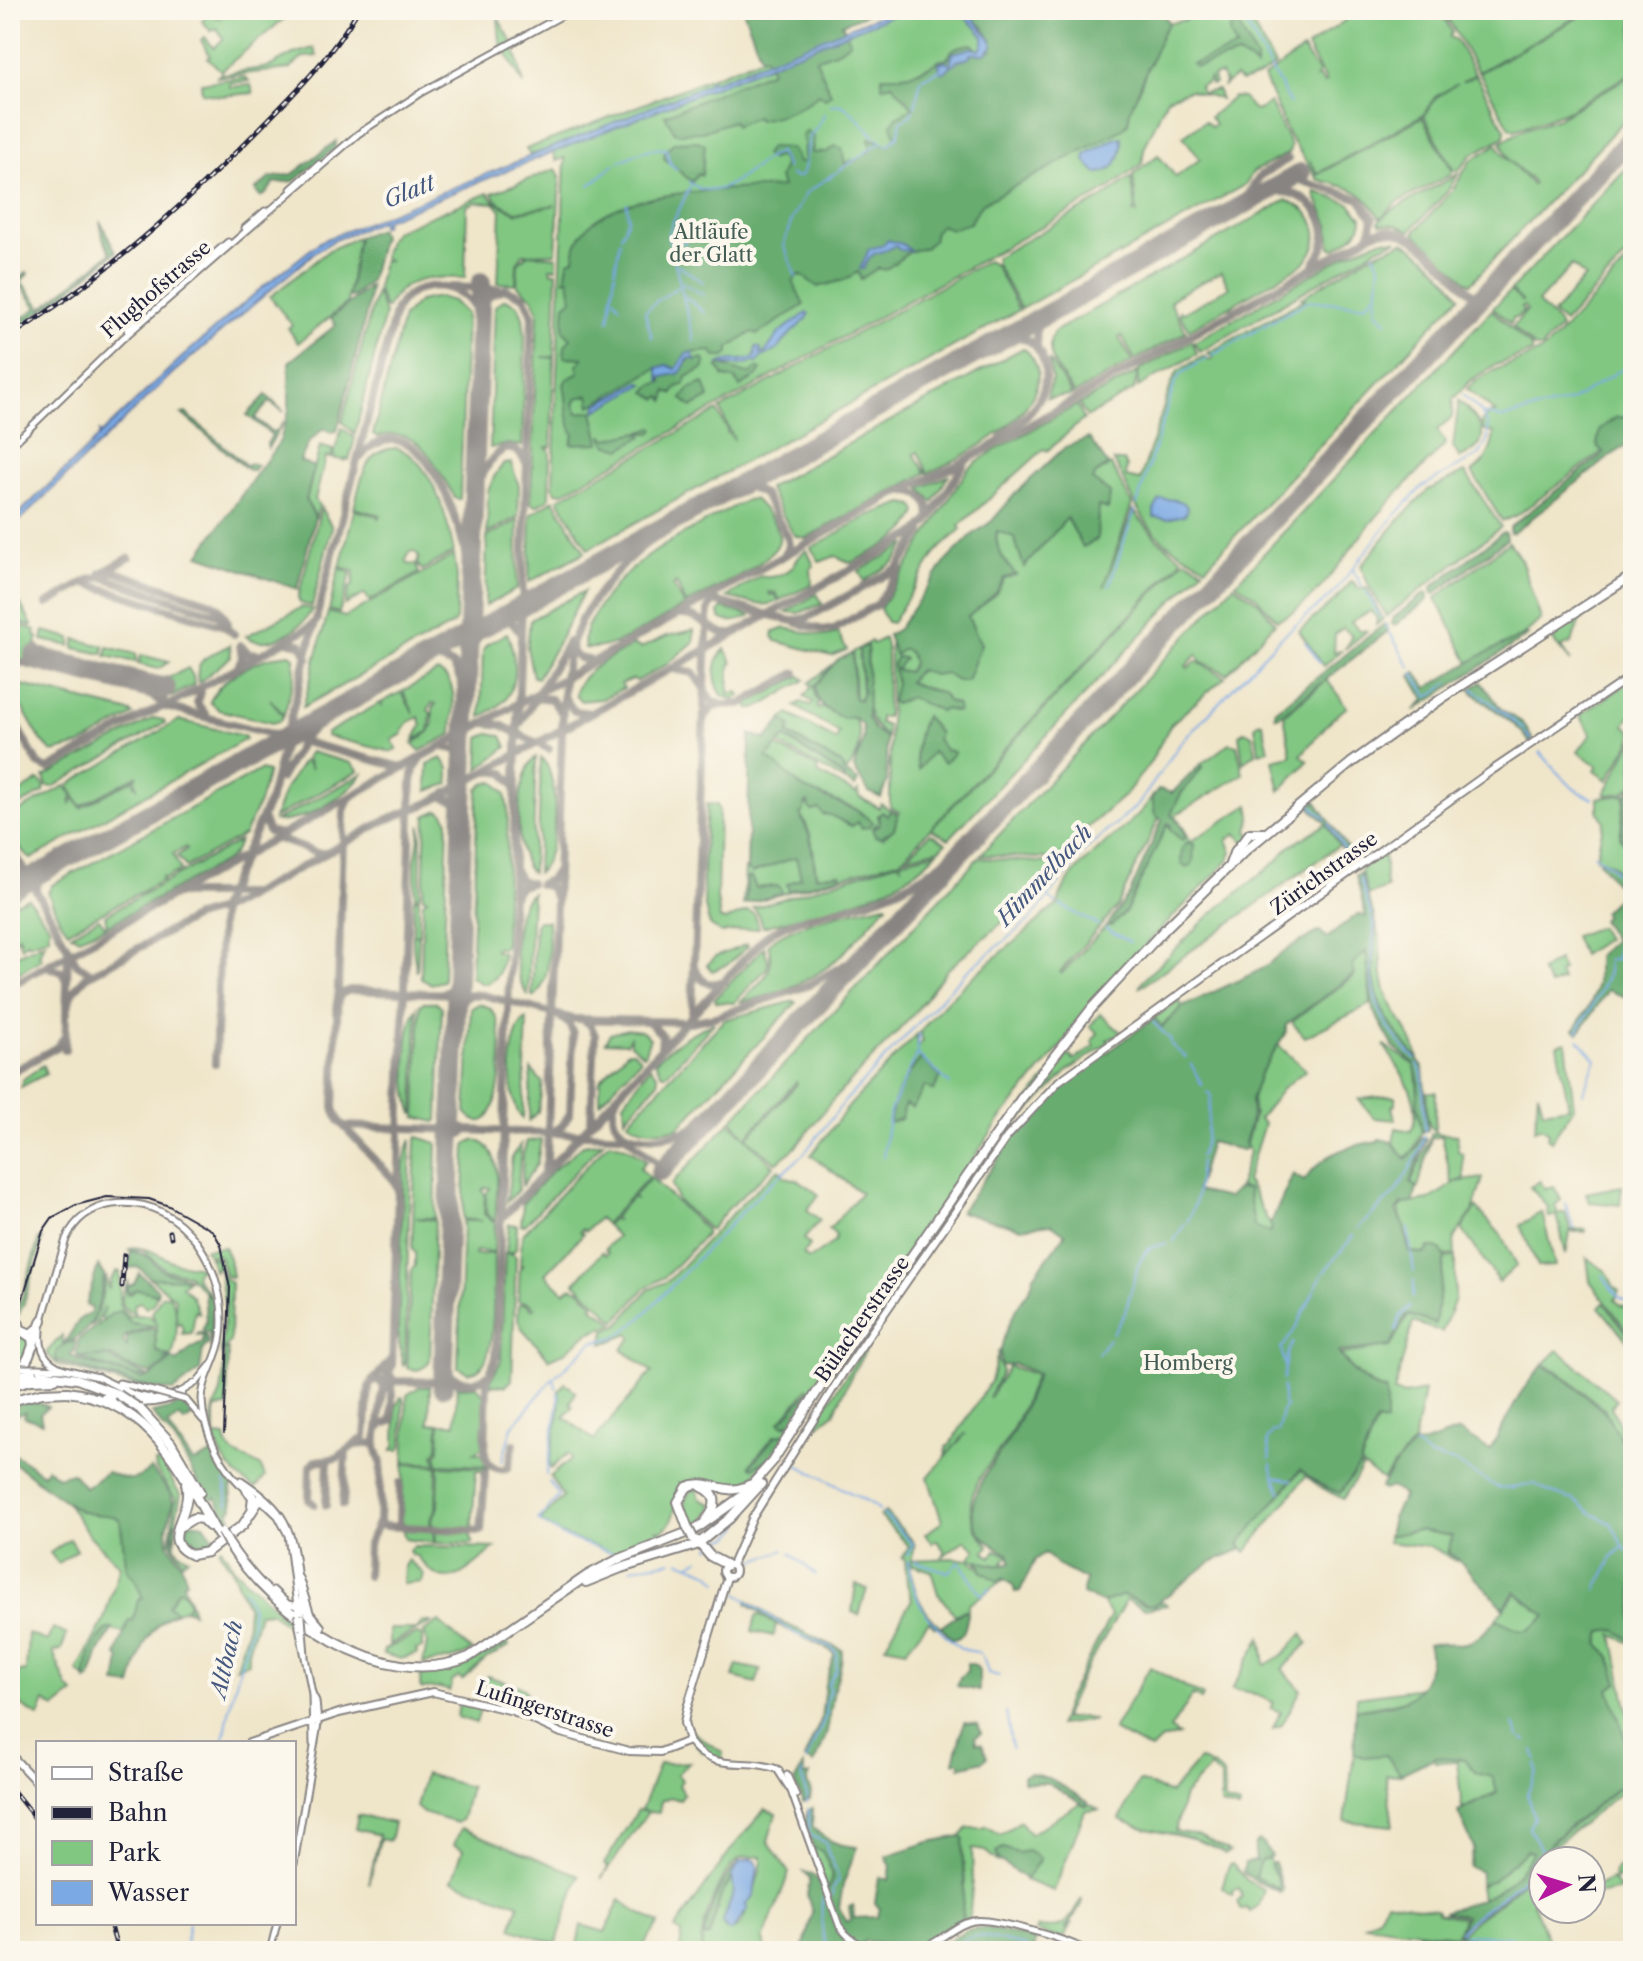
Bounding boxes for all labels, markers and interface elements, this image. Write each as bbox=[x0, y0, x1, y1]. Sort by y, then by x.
water label: Glatt bbox=[380, 169, 440, 214]
park label: Altläufe der Glatt bbox=[669, 220, 753, 267]
street label: Flughofstrasse bbox=[97, 235, 215, 343]
water label: Himmelbach bbox=[989, 819, 1098, 933]
street label: Zürichstrasse bbox=[1266, 826, 1382, 920]
street label: Bülacherstrasse bbox=[810, 1251, 914, 1387]
park label: Homberg bbox=[1143, 1351, 1233, 1375]
water label: Altbach bbox=[204, 1618, 248, 1703]
street label: Lufingerstrasse bbox=[473, 1675, 617, 1743]
legend bbox=[36, 1741, 296, 1925]
text: Straße bbox=[108, 1758, 184, 1787]
text: Bahn bbox=[108, 1798, 167, 1827]
text: Park bbox=[108, 1838, 161, 1867]
north arrow bbox=[1527, 1845, 1607, 1925]
text: N bbox=[1572, 1873, 1601, 1894]
text: Wasser bbox=[107, 1878, 189, 1907]

